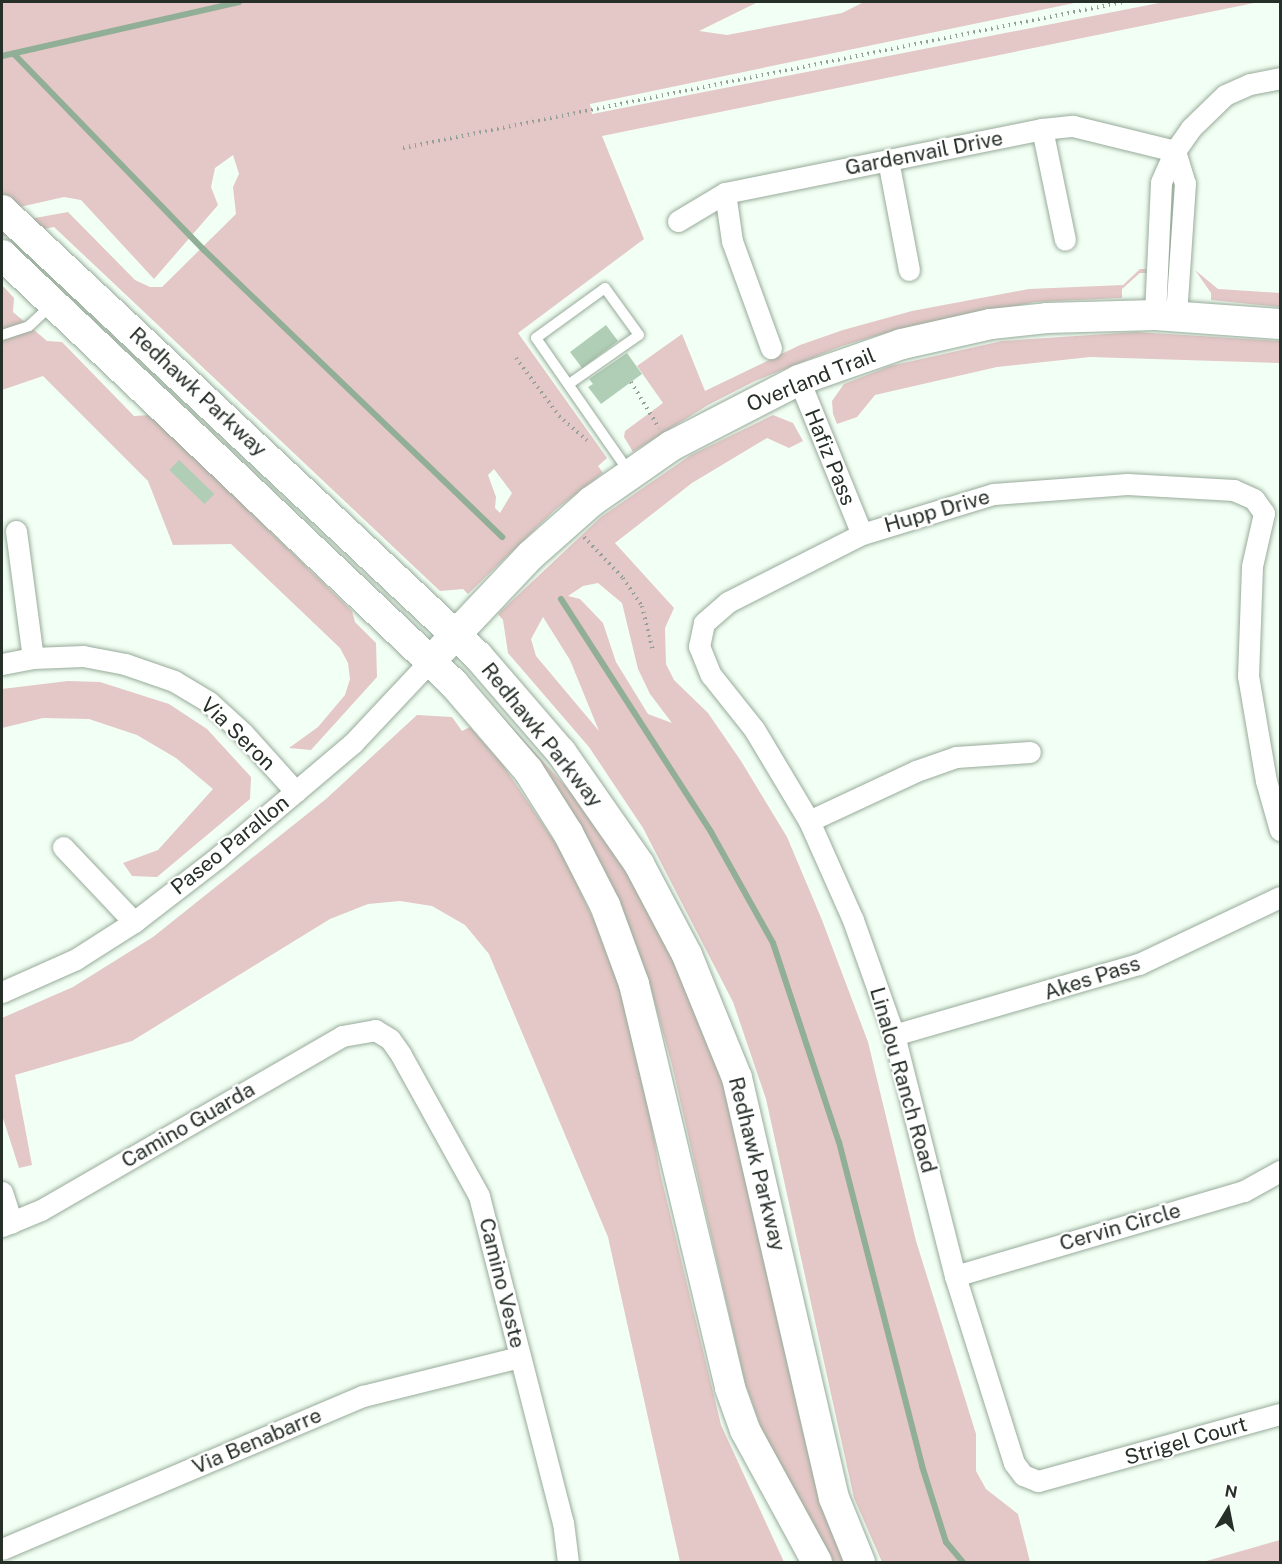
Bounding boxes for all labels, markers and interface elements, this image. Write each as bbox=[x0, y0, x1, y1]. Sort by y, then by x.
street label: Gardenvail Drive bbox=[843, 125, 1005, 181]
street label: Redhawk Parkway bbox=[124, 322, 272, 462]
street label: Overland Trail bbox=[743, 343, 879, 417]
street label: Hafiz Pass bbox=[799, 405, 861, 509]
street label: Hupp Drive bbox=[881, 484, 993, 538]
street label: Redhawk Parkway bbox=[476, 658, 608, 812]
street label: Via Seron bbox=[195, 692, 281, 776]
street label: Paseo Parallon bbox=[166, 790, 294, 900]
street label: Akes Pass bbox=[1041, 951, 1143, 1005]
street label: Linalou Ranch Road bbox=[864, 984, 942, 1176]
street label: Redhawk Parkway bbox=[723, 1074, 791, 1254]
street label: Camino Guarda bbox=[117, 1077, 259, 1173]
street label: Cervin Circle bbox=[1057, 1198, 1183, 1256]
street label: Camino Veste bbox=[474, 1215, 530, 1351]
street label: Via Benabarre bbox=[189, 1402, 325, 1480]
street label: Strigel Court bbox=[1122, 1412, 1250, 1470]
north arrow bbox=[1198, 1480, 1258, 1540]
text: N bbox=[1223, 1481, 1239, 1502]

